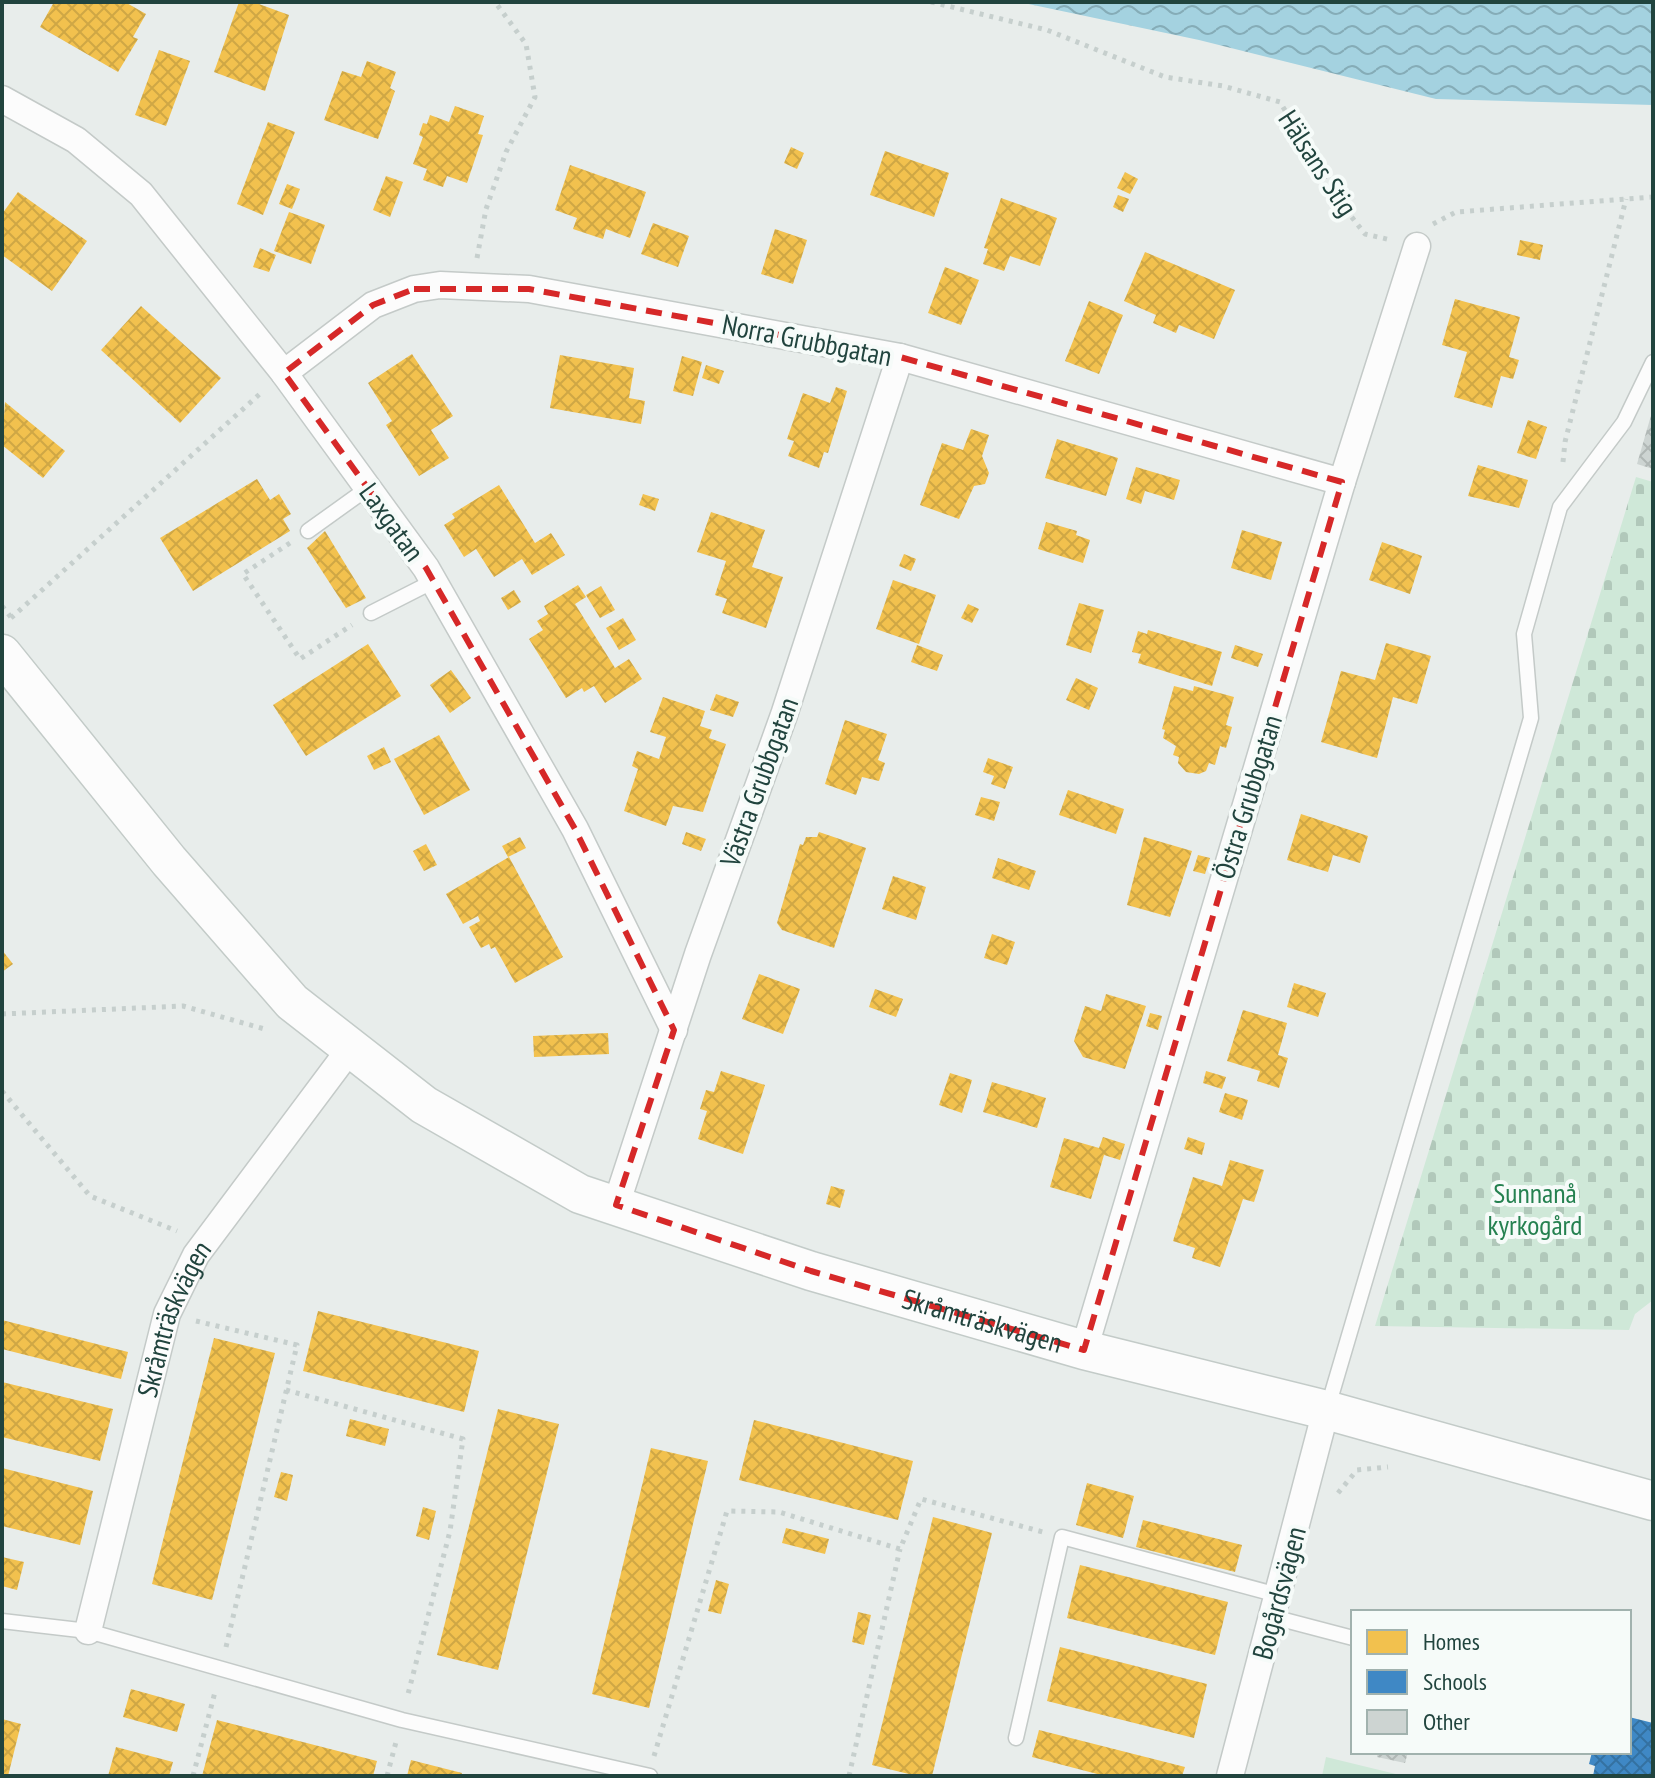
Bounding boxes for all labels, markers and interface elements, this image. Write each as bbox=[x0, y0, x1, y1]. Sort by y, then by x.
street label: Hälsans Stig bbox=[1271, 103, 1366, 223]
street label: Norra Grubbgatan bbox=[719, 305, 895, 374]
street label: Laxgatan bbox=[352, 475, 433, 568]
street label: Västra Grubbgatan bbox=[710, 692, 806, 873]
street label: Östra Grubbgatan bbox=[1205, 710, 1290, 883]
park label: Sunnanå kyrkogård bbox=[1488, 1174, 1582, 1243]
street label: Skråmträskvägen bbox=[128, 1232, 219, 1401]
street label: Skråmträskvägen bbox=[898, 1279, 1067, 1361]
street label: Bogårdsvägen bbox=[1243, 1522, 1314, 1663]
legend bbox=[1351, 1610, 1631, 1754]
text: Homes bbox=[1423, 1626, 1480, 1657]
text: Schools bbox=[1423, 1666, 1487, 1697]
text: Other bbox=[1423, 1706, 1470, 1737]

